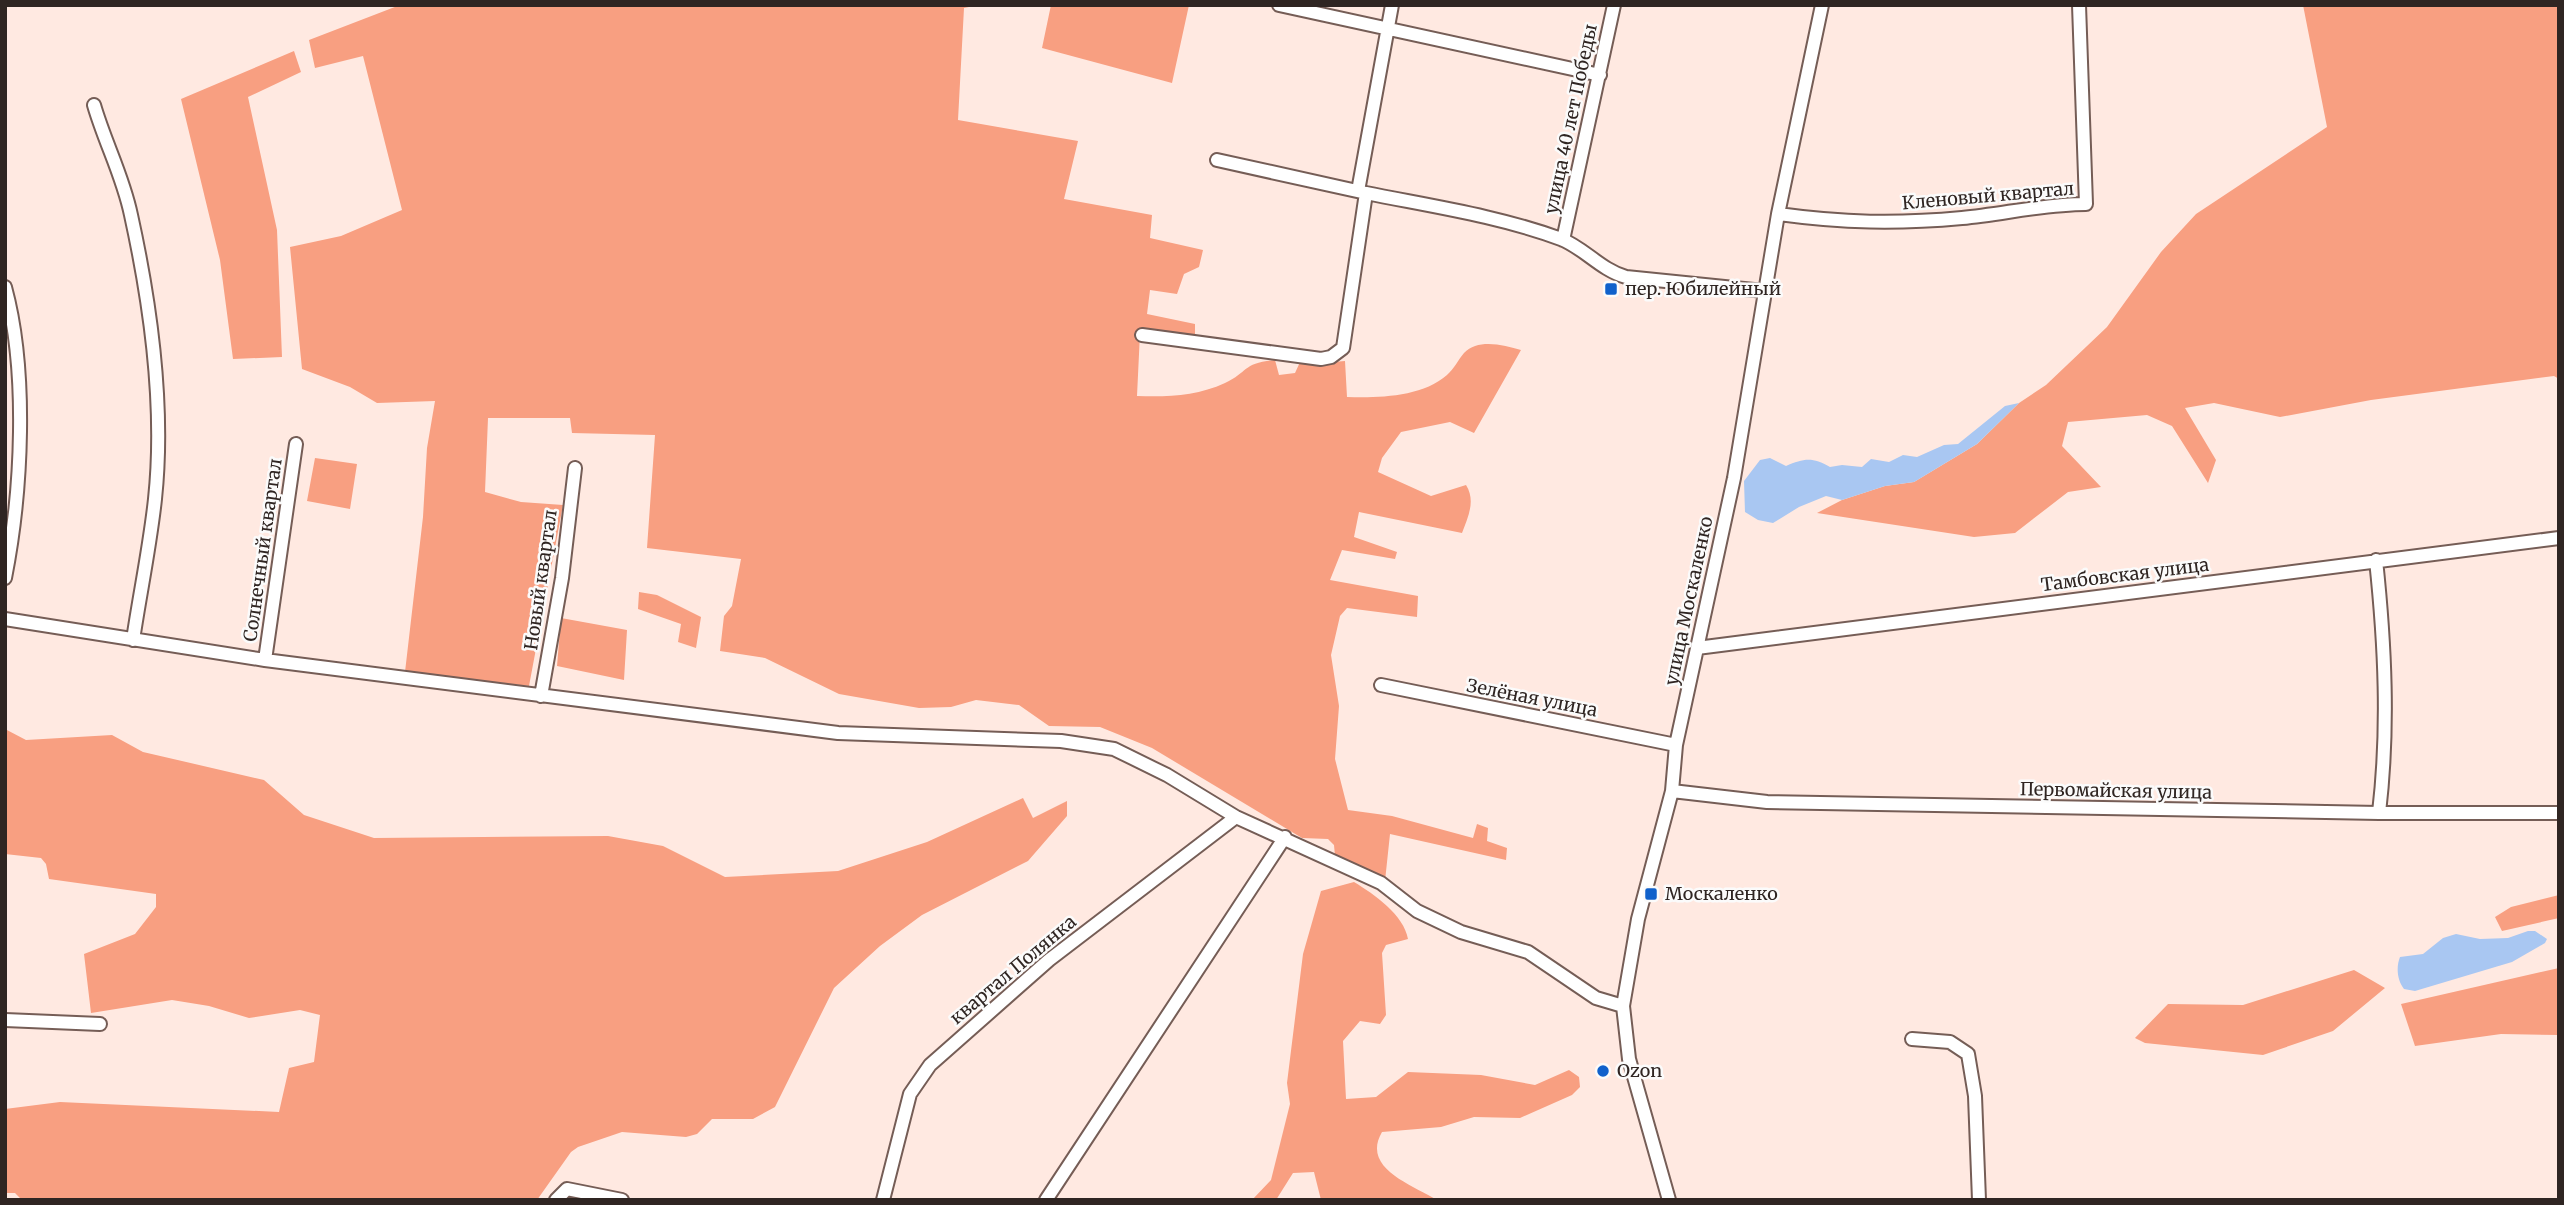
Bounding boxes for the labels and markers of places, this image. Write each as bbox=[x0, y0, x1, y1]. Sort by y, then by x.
place label: пер. Юбилейный bbox=[1625, 277, 1781, 300]
marker: пер. Юбилейный bbox=[1603, 281, 1619, 297]
place label: Москаленко bbox=[1665, 882, 1778, 905]
marker: Москаленко bbox=[1643, 886, 1659, 902]
place label: Ozon bbox=[1617, 1059, 1662, 1082]
marker: Ozon bbox=[1595, 1063, 1611, 1079]

